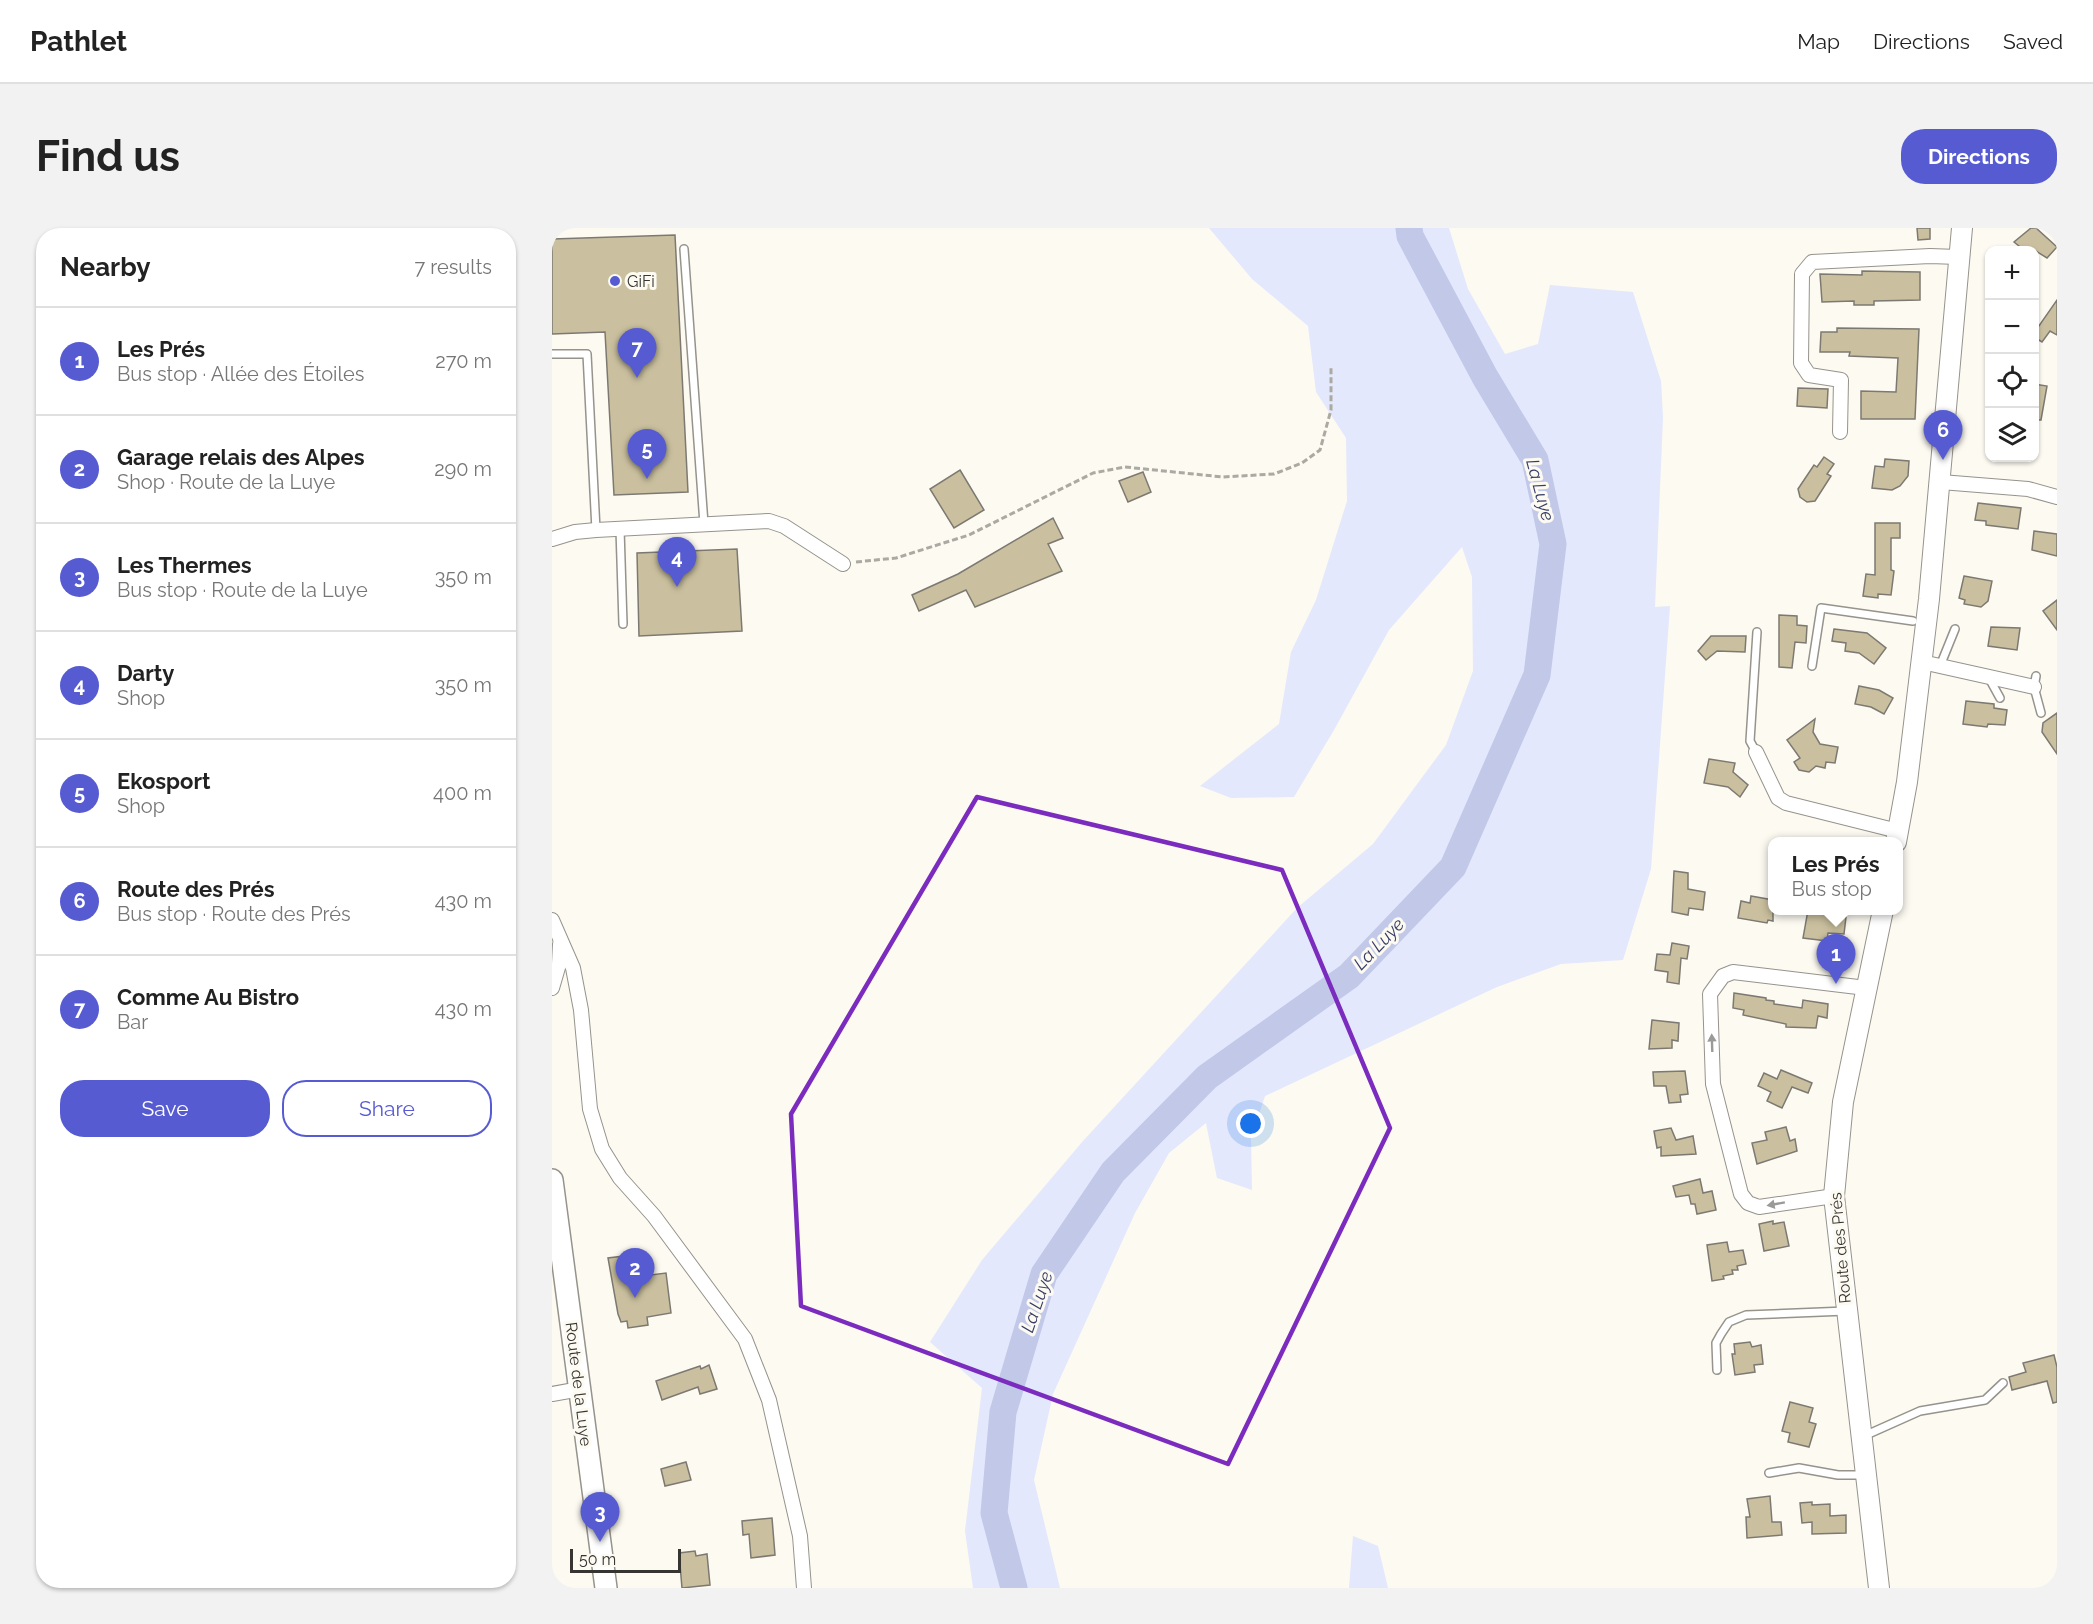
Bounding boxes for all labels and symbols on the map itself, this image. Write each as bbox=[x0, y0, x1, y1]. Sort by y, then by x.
place label: GiFi bbox=[627, 272, 655, 291]
marker: GiFi bbox=[608, 274, 622, 288]
pin: 7 bbox=[618, 328, 656, 378]
pin: 6 bbox=[1924, 410, 1962, 460]
pin: 5 bbox=[628, 430, 667, 479]
water label: La Luye bbox=[1522, 457, 1559, 523]
pin: 4 bbox=[658, 538, 696, 587]
water label: La Luye bbox=[1349, 913, 1408, 974]
pin: 1 bbox=[1816, 934, 1856, 984]
one-way arrow bbox=[1707, 1033, 1717, 1052]
your location bbox=[1236, 1109, 1265, 1138]
street label: Route des Prés bbox=[1826, 1191, 1855, 1304]
one-way arrow bbox=[1766, 1200, 1785, 1209]
pin: 2 bbox=[616, 1248, 655, 1298]
water label: La Luye bbox=[1016, 1268, 1057, 1335]
street label: Route de la Luye bbox=[561, 1321, 596, 1447]
pin: 3 bbox=[580, 1492, 620, 1542]
scale bar bbox=[570, 1546, 681, 1574]

